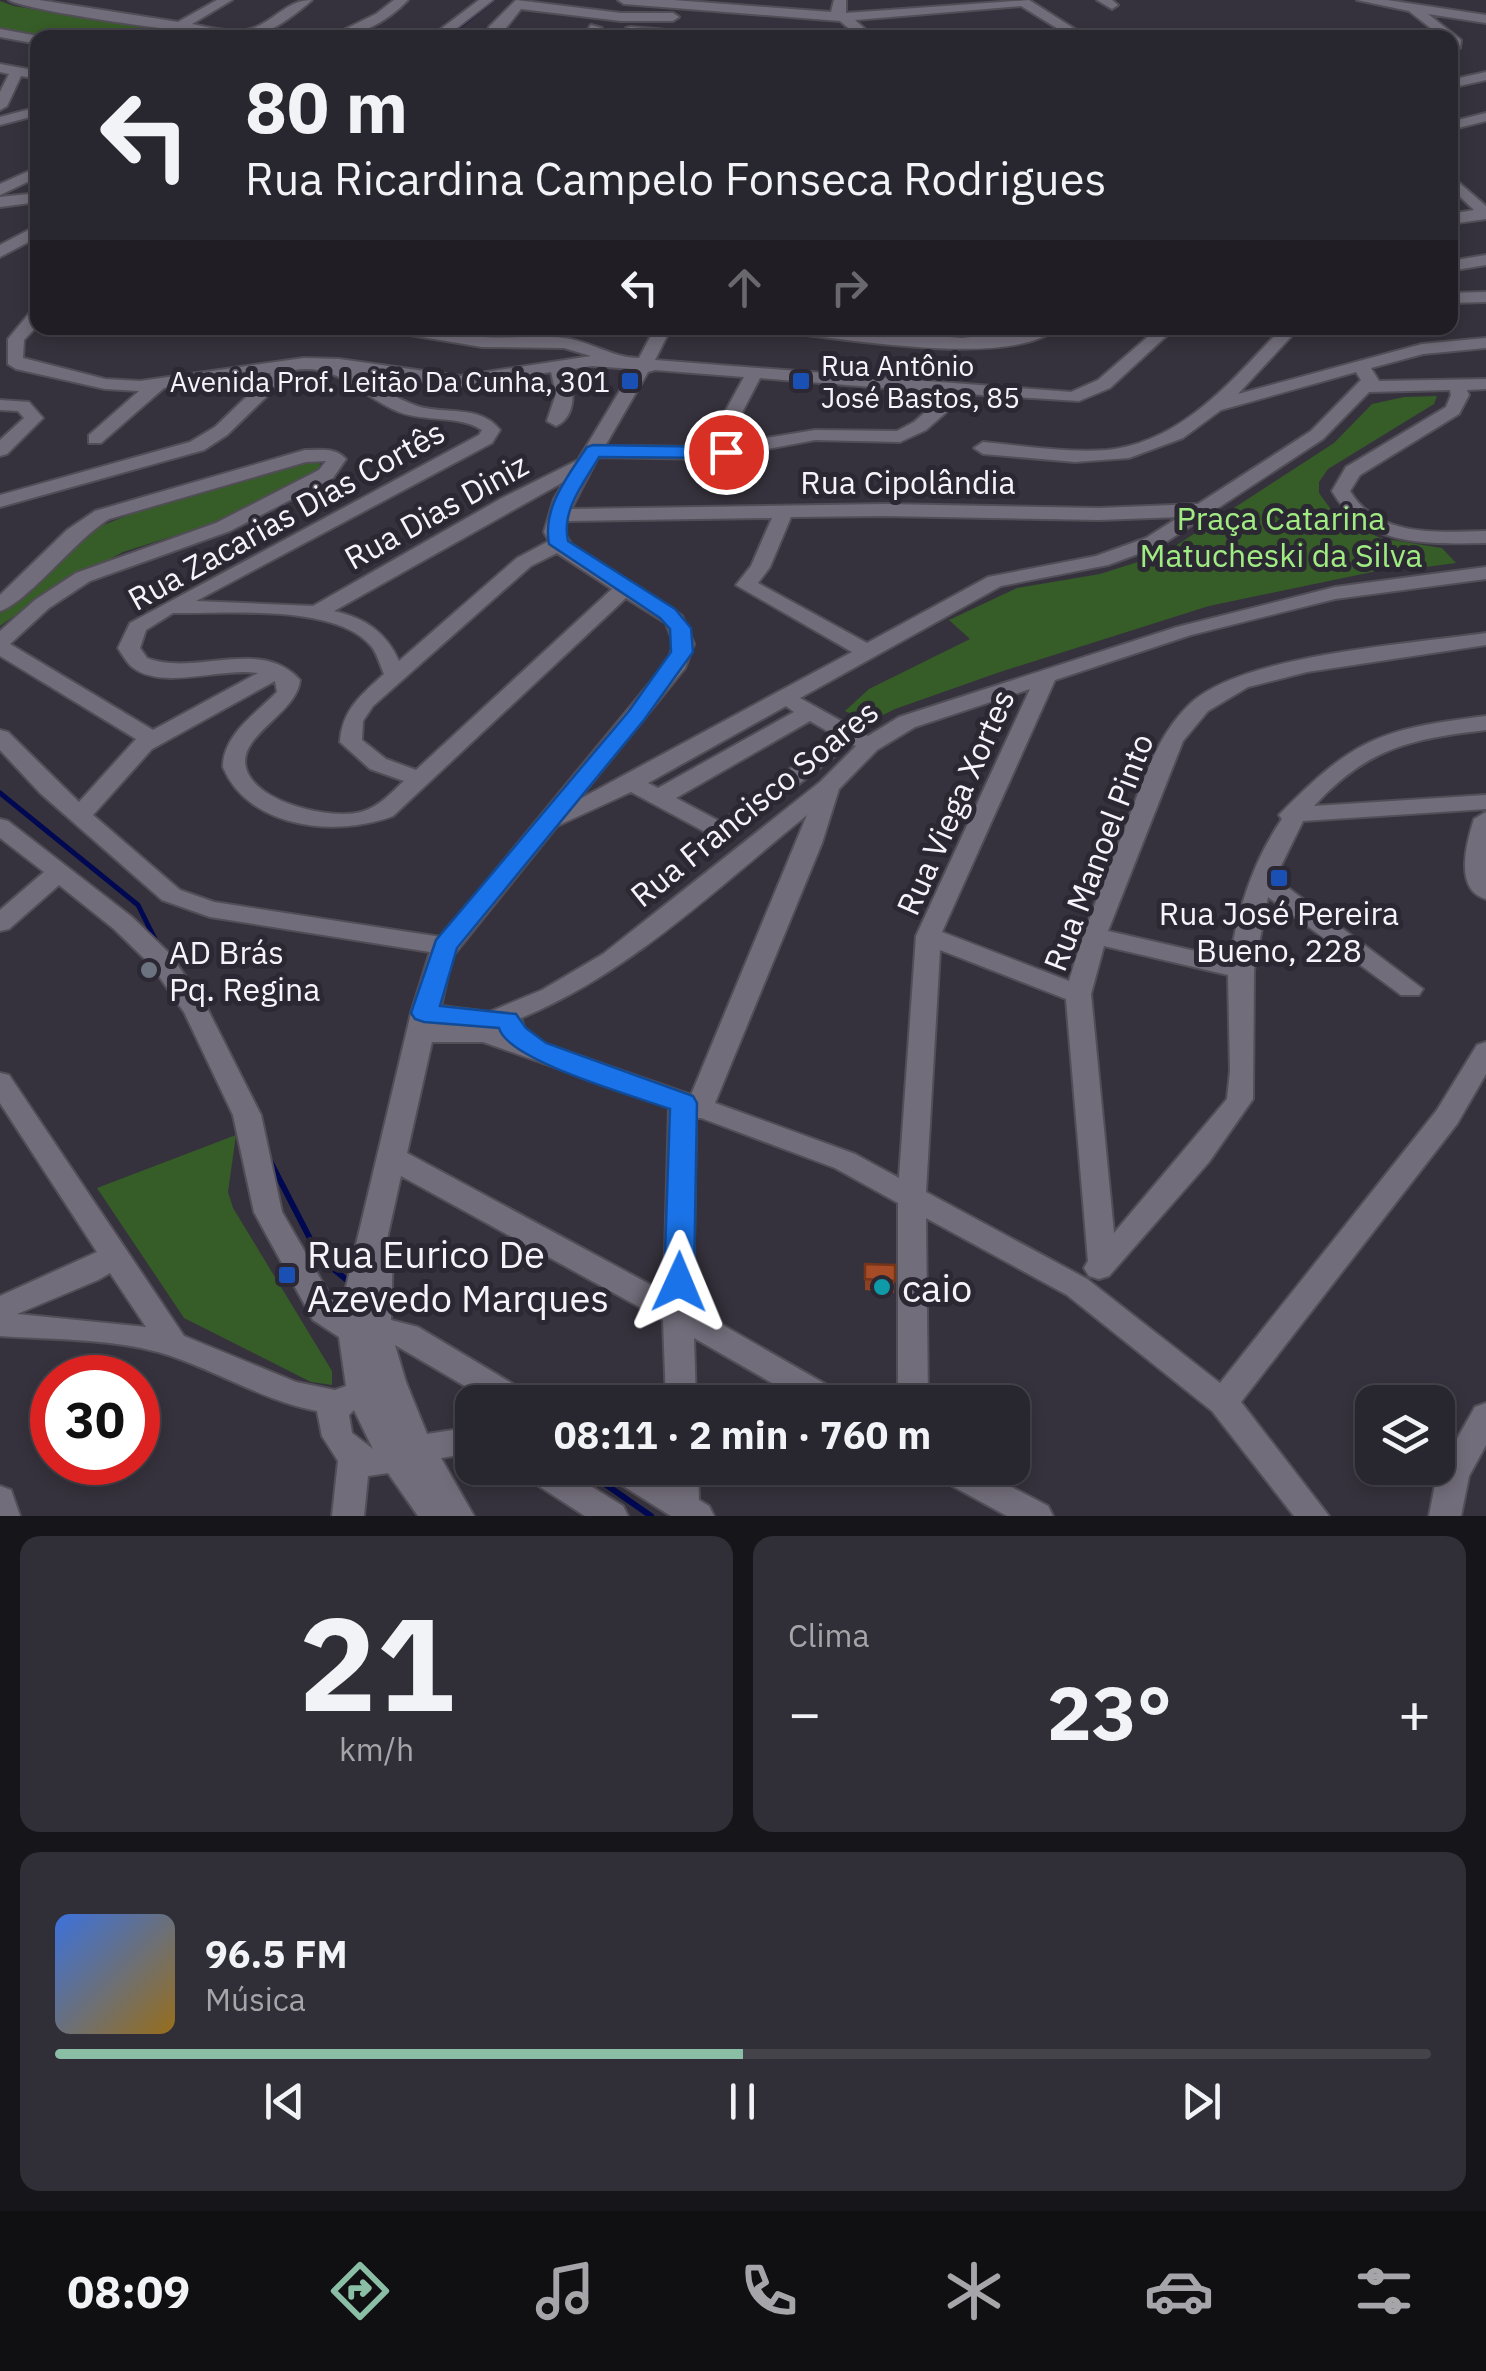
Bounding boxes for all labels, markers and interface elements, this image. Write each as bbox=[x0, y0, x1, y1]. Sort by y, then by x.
text: 80 m bbox=[245, 61, 408, 152]
icon: left bbox=[80, 70, 210, 200]
text: Rua Ricardina Campelo Fonseca Rodrigues bbox=[245, 149, 1106, 207]
icon: left bbox=[612, 260, 667, 315]
icon: ahead bbox=[717, 260, 772, 315]
icon: right bbox=[822, 260, 877, 315]
place label: Rua Antônio José Bastos, 85 bbox=[821, 347, 1020, 416]
place label: Avenida Prof. Leitão Da Cunha, 301 bbox=[170, 363, 610, 400]
marker: Avenida Prof. Leitão Da Cunha, 301 bbox=[619, 370, 641, 392]
marker: Rua Antônio José Bastos, 85 bbox=[790, 370, 812, 392]
street label: Rua Zacarias Dias Cortês bbox=[120, 410, 452, 620]
pin bbox=[684, 410, 769, 495]
icon: arrive bbox=[699, 425, 754, 480]
street label: Rua Dias Diniz bbox=[337, 443, 535, 579]
street label: Rua Cipolândia bbox=[800, 461, 1016, 503]
park label: Praça Catarina Matucheski da Silva bbox=[1139, 497, 1423, 576]
street label: Rua Viega Xortes bbox=[886, 682, 1024, 922]
street label: Rua Francisco Soares bbox=[622, 690, 886, 916]
street label: Rua Manoel Pinto bbox=[1033, 727, 1163, 977]
marker: Rua José Pereira Bueno, 228 bbox=[1268, 867, 1290, 889]
place label: Rua José Pereira Bueno, 228 bbox=[1159, 892, 1399, 971]
place label: AD Brás Pq. Regina bbox=[169, 931, 320, 1010]
marker: AD Brás Pq. Regina bbox=[138, 959, 160, 981]
place label: Rua Eurico De Azevedo Marques bbox=[307, 1229, 609, 1322]
position arrow bbox=[627, 1230, 731, 1334]
place label: caio bbox=[902, 1263, 972, 1312]
marker: Rua Eurico De Azevedo Marques bbox=[276, 1264, 298, 1286]
marker: caio bbox=[871, 1276, 893, 1298]
speed limit sign: 30 bbox=[30, 1355, 160, 1485]
map controls bbox=[1355, 1385, 1455, 1485]
button: layers bbox=[1355, 1385, 1455, 1485]
text: 08:11 · 2 min · 760 m bbox=[554, 1410, 931, 1459]
text: 21 bbox=[298, 1578, 455, 1747]
text: Clima bbox=[788, 1614, 870, 1656]
text: 23° bbox=[1047, 1663, 1172, 1761]
text: − bbox=[788, 1677, 821, 1748]
text: + bbox=[1398, 1677, 1431, 1748]
text: km/h bbox=[339, 1728, 414, 1770]
text: 96.5 FM bbox=[205, 1929, 348, 1978]
text: Música bbox=[205, 1978, 306, 2020]
icon: previous bbox=[257, 2074, 312, 2129]
icon: pause bbox=[715, 2074, 770, 2129]
icon: next bbox=[1174, 2074, 1229, 2129]
icon: directions bbox=[325, 2256, 395, 2326]
icon: music bbox=[530, 2256, 600, 2326]
icon: phone bbox=[734, 2256, 804, 2326]
icon: climate bbox=[939, 2256, 1009, 2326]
icon: car bbox=[1144, 2256, 1214, 2326]
icon: filters bbox=[1349, 2256, 1419, 2326]
text: 08:09 bbox=[67, 2262, 190, 2320]

